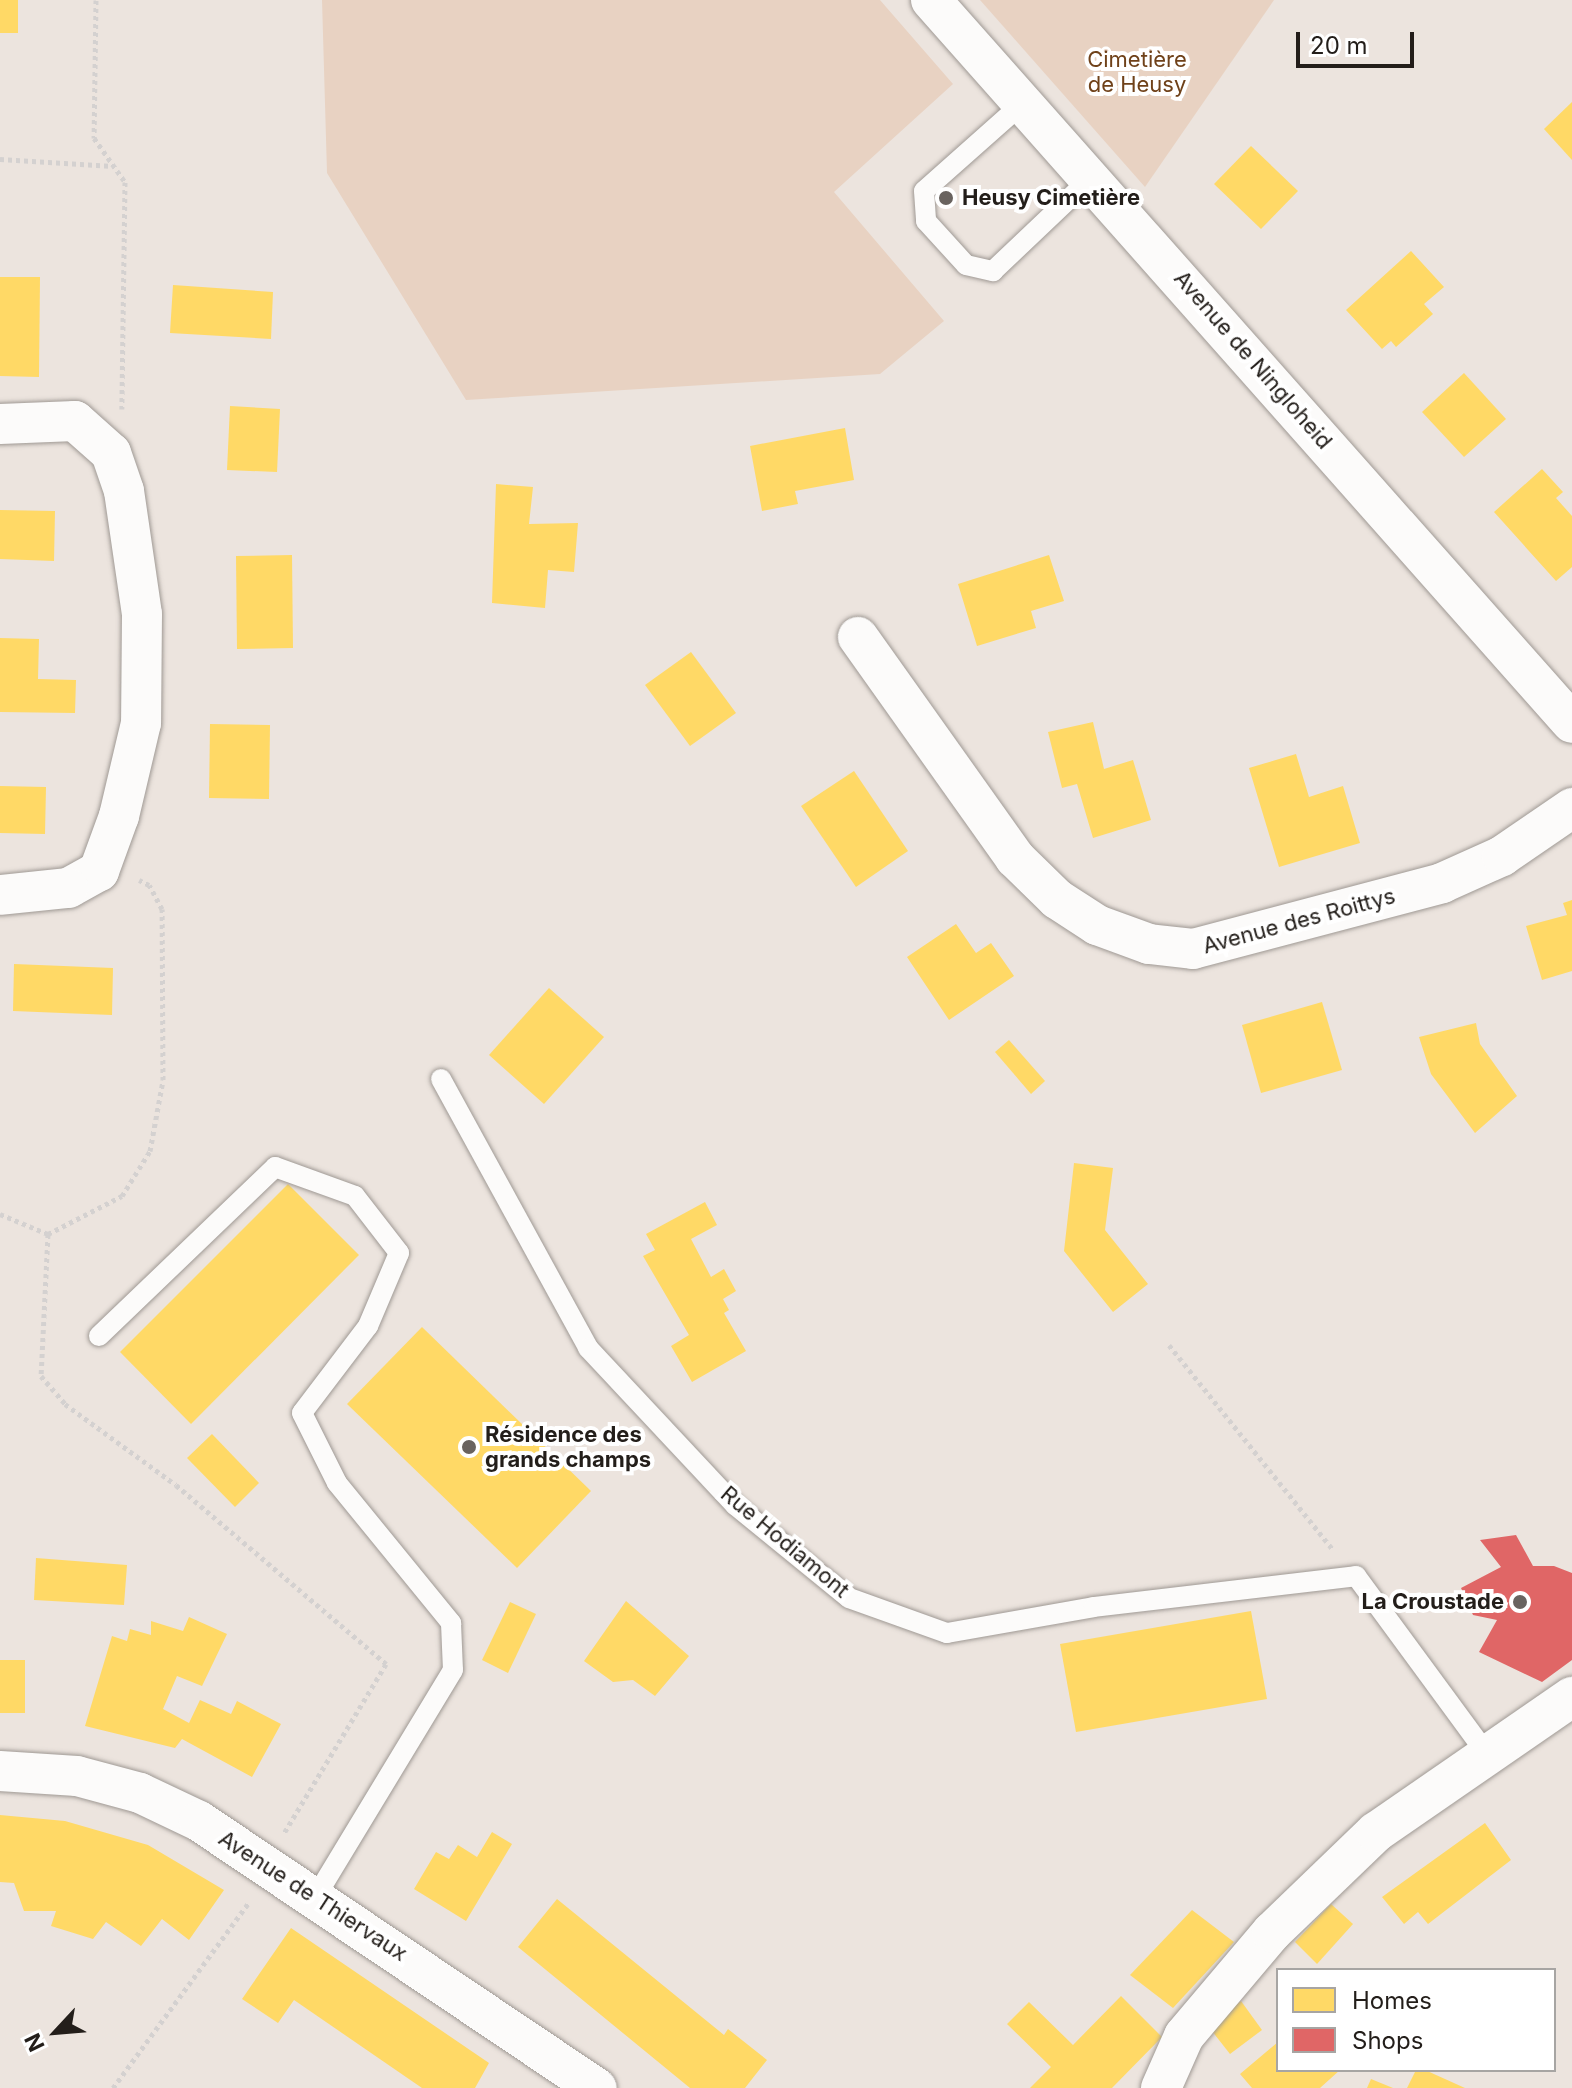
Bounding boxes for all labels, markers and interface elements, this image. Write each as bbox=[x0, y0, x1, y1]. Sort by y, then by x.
scale bar bbox=[1300, 16, 1418, 66]
text: 20 m bbox=[1310, 31, 1368, 60]
park label: Cimetière de Heusy bbox=[1087, 46, 1187, 98]
place label: Heusy Cimetière bbox=[962, 185, 1140, 211]
marker: Heusy Cimetière bbox=[937, 189, 955, 207]
street label: Avenue de Ningloheid bbox=[1168, 265, 1338, 455]
street label: Avenue des Roittys bbox=[1200, 883, 1398, 959]
place label: Résidence des grands champs bbox=[485, 1421, 651, 1472]
marker: Résidence des grands champs bbox=[460, 1438, 478, 1456]
street label: Rue Hodiamont bbox=[715, 1481, 855, 1603]
place label: La Croustade bbox=[1361, 1589, 1504, 1615]
marker: La Croustade bbox=[1511, 1593, 1529, 1611]
street label: Avenue de Thiervaux bbox=[214, 1825, 412, 1967]
legend bbox=[1276, 1968, 1556, 2072]
text: Homes bbox=[1352, 1986, 1432, 2015]
north arrow bbox=[16, 1992, 96, 2072]
text: Shops bbox=[1352, 2026, 1423, 2055]
text: N bbox=[19, 2029, 50, 2056]

